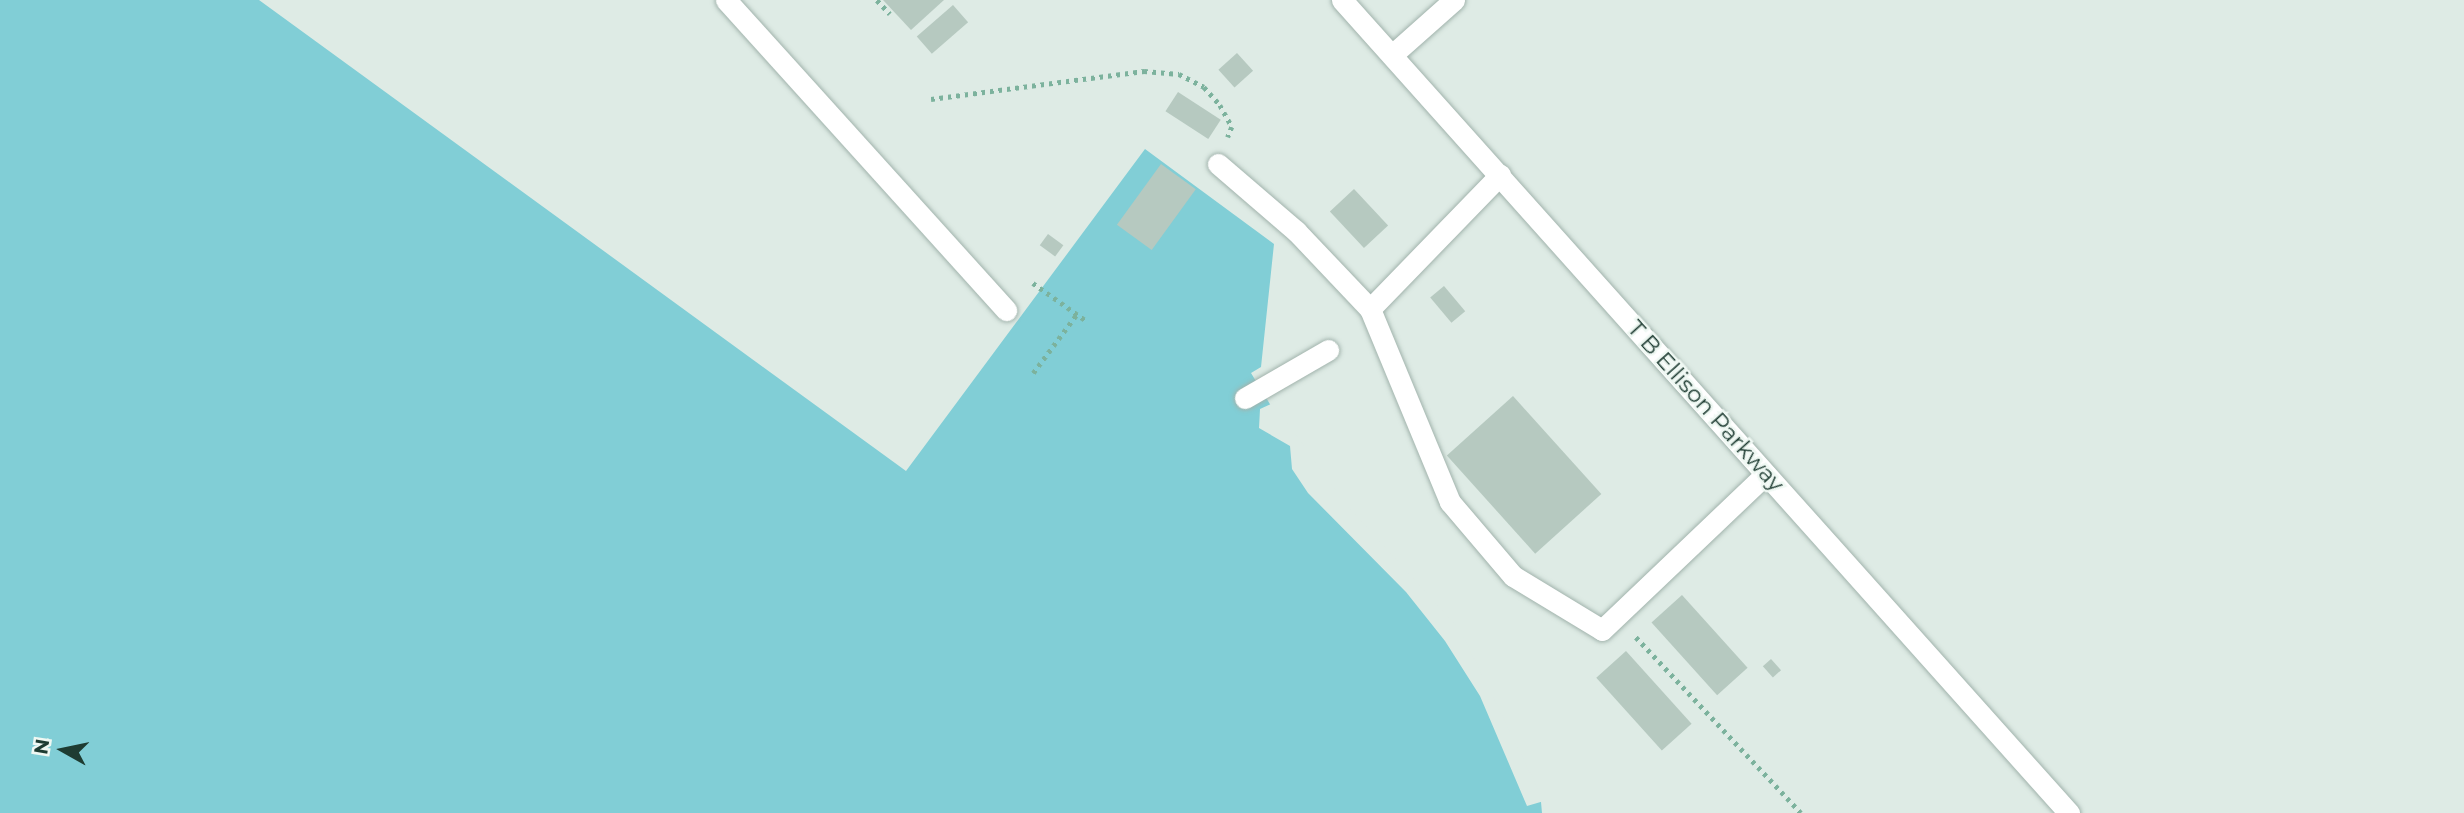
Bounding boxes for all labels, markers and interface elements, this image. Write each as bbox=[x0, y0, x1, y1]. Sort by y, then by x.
street label: T B Ellison Parkway bbox=[1622, 315, 1790, 497]
north arrow bbox=[28, 715, 98, 785]
text: N bbox=[29, 737, 54, 756]

